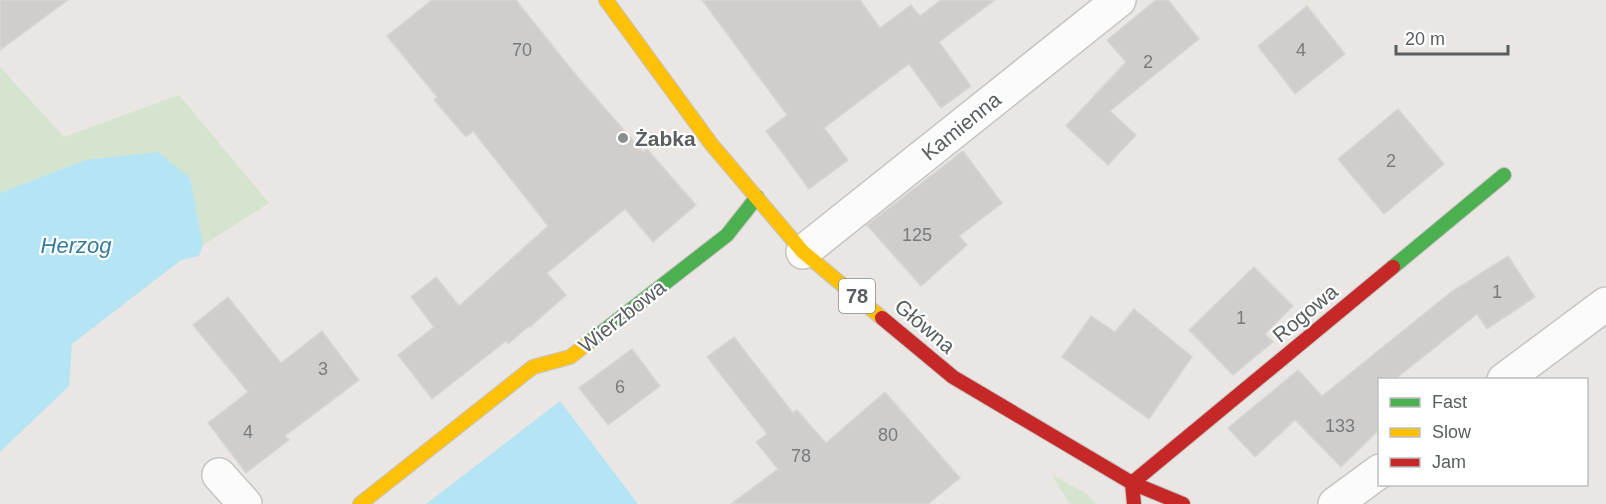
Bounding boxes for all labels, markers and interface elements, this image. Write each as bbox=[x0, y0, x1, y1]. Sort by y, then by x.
scale bar bbox=[1396, 18, 1508, 56]
text: 20 m bbox=[1405, 29, 1445, 49]
house number: 70 bbox=[512, 40, 532, 60]
house number: 4 bbox=[1296, 40, 1306, 60]
house number: 2 bbox=[1143, 52, 1153, 72]
street label: Kamienna bbox=[917, 87, 1005, 165]
place label: Żabka bbox=[635, 127, 696, 150]
marker: Żabka bbox=[616, 131, 630, 145]
house number: 2 bbox=[1386, 151, 1396, 171]
house number: 125 bbox=[902, 225, 932, 245]
water label: Herzog bbox=[41, 233, 112, 258]
street label: Wierzbowa bbox=[574, 275, 670, 357]
road number: 78 bbox=[839, 279, 875, 313]
street label: Rogowa bbox=[1268, 279, 1342, 347]
house number: 1 bbox=[1492, 282, 1502, 302]
street label: Główna bbox=[890, 294, 960, 358]
house number: 1 bbox=[1236, 308, 1246, 328]
house number: 3 bbox=[318, 359, 328, 379]
house number: 6 bbox=[615, 377, 625, 397]
legend bbox=[1378, 378, 1588, 486]
text: Fast bbox=[1432, 392, 1467, 412]
house number: 133 bbox=[1325, 416, 1355, 436]
house number: 4 bbox=[243, 422, 253, 442]
text: Slow bbox=[1432, 422, 1472, 442]
house number: 80 bbox=[878, 425, 898, 445]
house number: 78 bbox=[791, 446, 811, 466]
text: Jam bbox=[1432, 452, 1466, 472]

